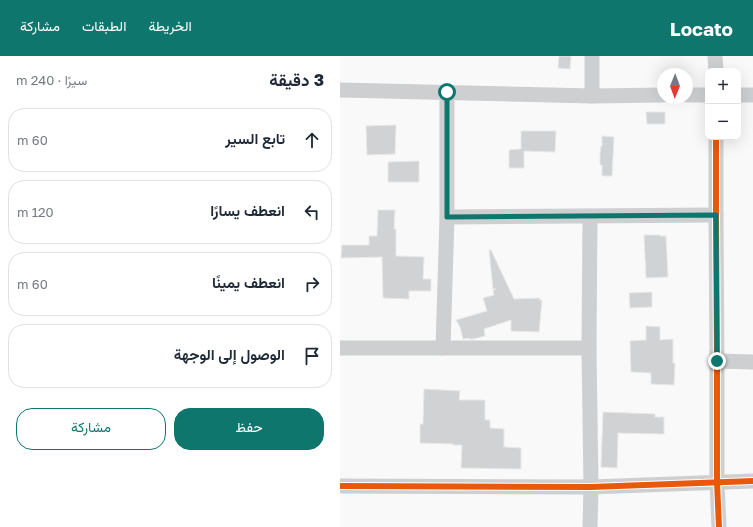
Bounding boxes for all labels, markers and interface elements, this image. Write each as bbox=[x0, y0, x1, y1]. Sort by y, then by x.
text: مشاركة bbox=[20, 17, 60, 34]
text: الطبقات bbox=[82, 17, 126, 34]
text: الخريطة bbox=[148, 17, 192, 34]
text: Locato bbox=[670, 17, 733, 40]
north arrow bbox=[657, 68, 693, 104]
map controls bbox=[705, 68, 741, 140]
button: + bbox=[705, 68, 741, 104]
text: 3 دقيقة bbox=[269, 69, 324, 90]
text: سيرًا · 240 m bbox=[16, 72, 87, 88]
route start bbox=[438, 83, 456, 101]
button: − bbox=[705, 104, 741, 140]
text: تابع السير bbox=[225, 129, 285, 147]
icon: ahead bbox=[301, 129, 323, 151]
text: 60 m bbox=[17, 132, 48, 148]
text: انعطف يسارًا bbox=[210, 201, 285, 219]
icon: left bbox=[301, 201, 323, 223]
text: 120 m bbox=[17, 204, 54, 220]
text: انعطف يمينًا bbox=[212, 273, 285, 291]
icon: right bbox=[301, 273, 323, 295]
text: 60 m bbox=[17, 276, 48, 292]
text: الوصول إلى الوجهة bbox=[174, 345, 285, 363]
icon: arrive bbox=[301, 345, 323, 367]
route end bbox=[708, 352, 726, 370]
button: مشاركة bbox=[16, 408, 166, 450]
button: حفظ bbox=[174, 408, 324, 450]

